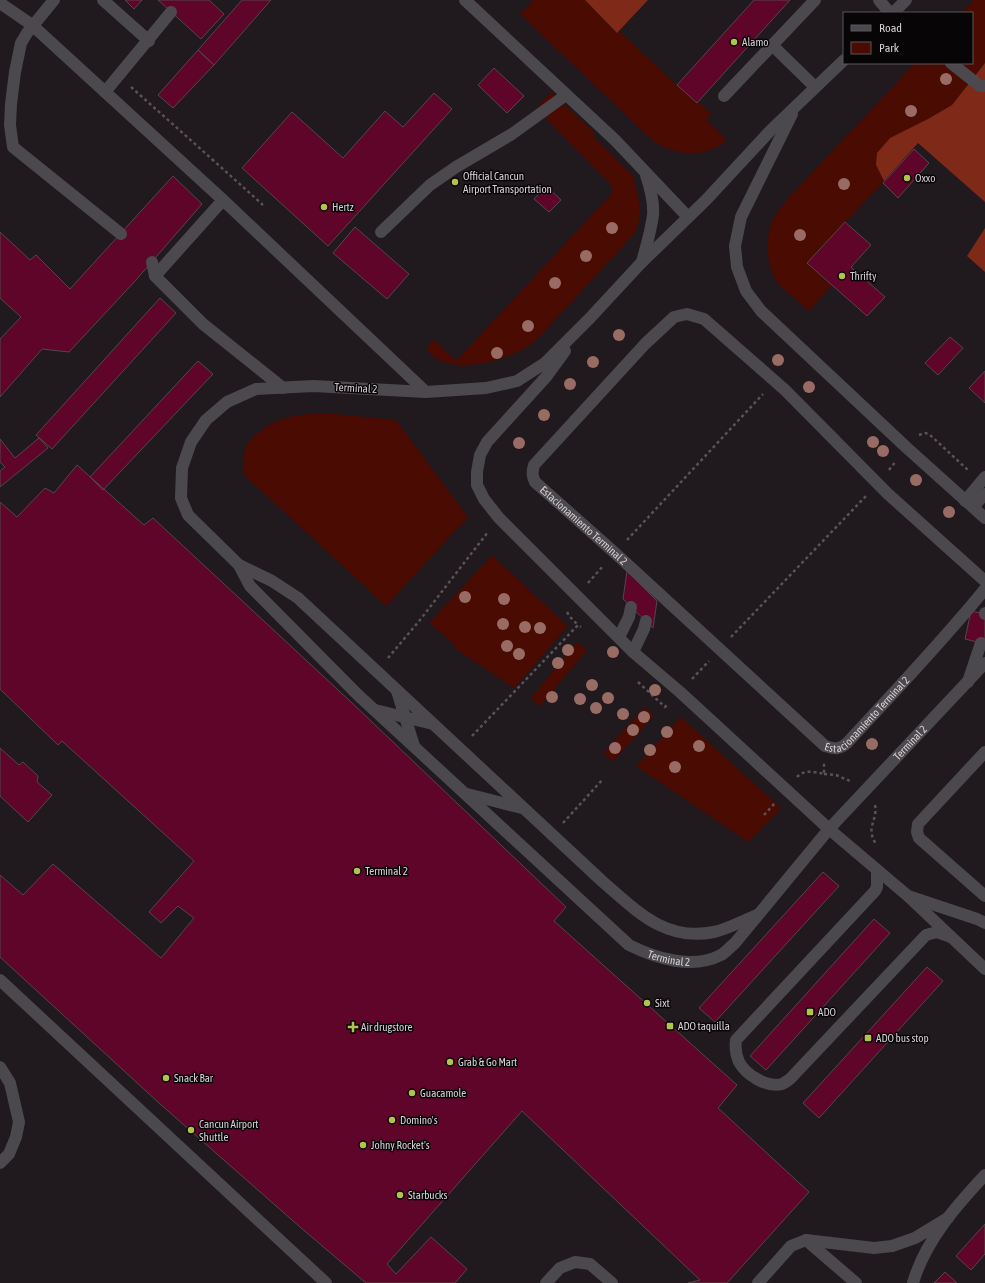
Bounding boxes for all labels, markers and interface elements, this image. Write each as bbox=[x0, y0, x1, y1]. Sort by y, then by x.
legend bbox=[843, 12, 973, 64]
text: Road bbox=[879, 21, 902, 35]
place label: Alamo bbox=[742, 36, 769, 48]
marker: Alamo bbox=[729, 37, 739, 47]
text: Park bbox=[879, 41, 900, 55]
place label: Official Cancun Airport Transportation bbox=[463, 170, 552, 195]
place label: Oxxo bbox=[915, 172, 935, 184]
marker: Oxxo bbox=[902, 173, 912, 183]
marker: Official Cancun Airport Transportation bbox=[450, 177, 460, 187]
place label: Hertz bbox=[332, 201, 354, 213]
marker: Hertz bbox=[319, 202, 329, 212]
place label: Thrifty bbox=[850, 270, 877, 282]
marker: Thrifty bbox=[837, 271, 847, 281]
street label: Terminal 2 bbox=[334, 381, 378, 395]
street label: Estacionamiento Terminal 2 bbox=[538, 483, 630, 567]
street label: Estacionamiento Terminal 2 bbox=[818, 670, 916, 748]
street label: Terminal 2 bbox=[890, 723, 930, 763]
place label: Terminal 2 bbox=[365, 865, 408, 877]
marker: Terminal 2 bbox=[352, 866, 362, 876]
street label: Terminal 2 bbox=[646, 948, 690, 968]
place label: Sixt bbox=[655, 997, 670, 1009]
marker: Sixt bbox=[642, 998, 652, 1008]
place label: ADO bbox=[818, 1006, 836, 1018]
marker: ADO bbox=[805, 1007, 815, 1017]
place label: ADO taquilla bbox=[678, 1020, 730, 1032]
place label: Air drugstore bbox=[361, 1021, 413, 1033]
marker: ADO taquilla bbox=[665, 1021, 675, 1031]
marker: Air drugstore bbox=[348, 1022, 358, 1032]
place label: ADO bus stop bbox=[876, 1032, 929, 1044]
marker: ADO bus stop bbox=[863, 1033, 873, 1043]
place label: Grab & Go Mart bbox=[458, 1056, 517, 1068]
marker: Grab & Go Mart bbox=[445, 1057, 455, 1067]
place label: Snack Bar bbox=[174, 1072, 214, 1084]
marker: Snack Bar bbox=[161, 1073, 171, 1083]
place label: Guacamole bbox=[420, 1087, 466, 1099]
marker: Guacamole bbox=[407, 1088, 417, 1098]
place label: Domino's bbox=[400, 1114, 438, 1126]
marker: Domino's bbox=[387, 1115, 397, 1125]
place label: Cancun Airport Shuttle bbox=[199, 1118, 258, 1143]
marker: Cancun Airport Shuttle bbox=[186, 1125, 196, 1135]
place label: Johny Rocket's bbox=[371, 1139, 430, 1151]
marker: Johny Rocket's bbox=[358, 1140, 368, 1150]
place label: Starbucks bbox=[408, 1189, 448, 1201]
marker: Starbucks bbox=[395, 1190, 405, 1200]

